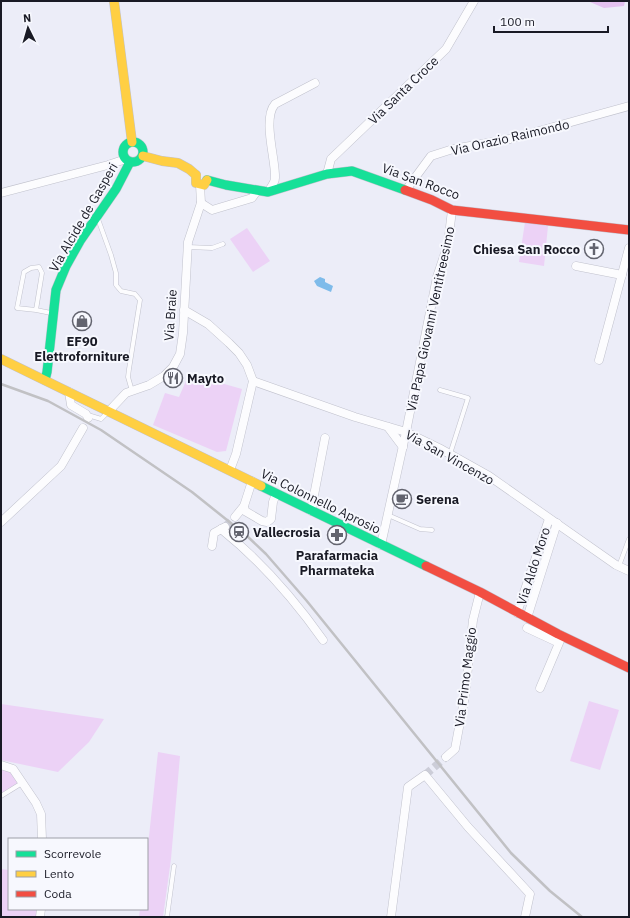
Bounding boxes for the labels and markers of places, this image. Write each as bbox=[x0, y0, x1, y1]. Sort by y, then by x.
church icon: Chiesa San Rocco bbox=[583, 238, 605, 260]
place label: Chiesa San Rocco bbox=[473, 241, 580, 258]
shop icon: EF90 Elettroforniture bbox=[71, 310, 93, 332]
place label: EF90 Elettroforniture bbox=[34, 333, 130, 365]
restaurant icon: Mayto bbox=[162, 367, 184, 389]
place label: Mayto bbox=[187, 370, 224, 387]
cafe icon: Serena bbox=[391, 488, 413, 510]
place label: Serena bbox=[416, 491, 459, 508]
station icon: Vallecrosia bbox=[228, 521, 250, 543]
place label: Vallecrosia bbox=[253, 524, 320, 541]
pharmacy icon: Parafarmacia Pharmateka bbox=[326, 524, 348, 546]
place label: Parafarmacia Pharmateka bbox=[296, 547, 378, 579]

